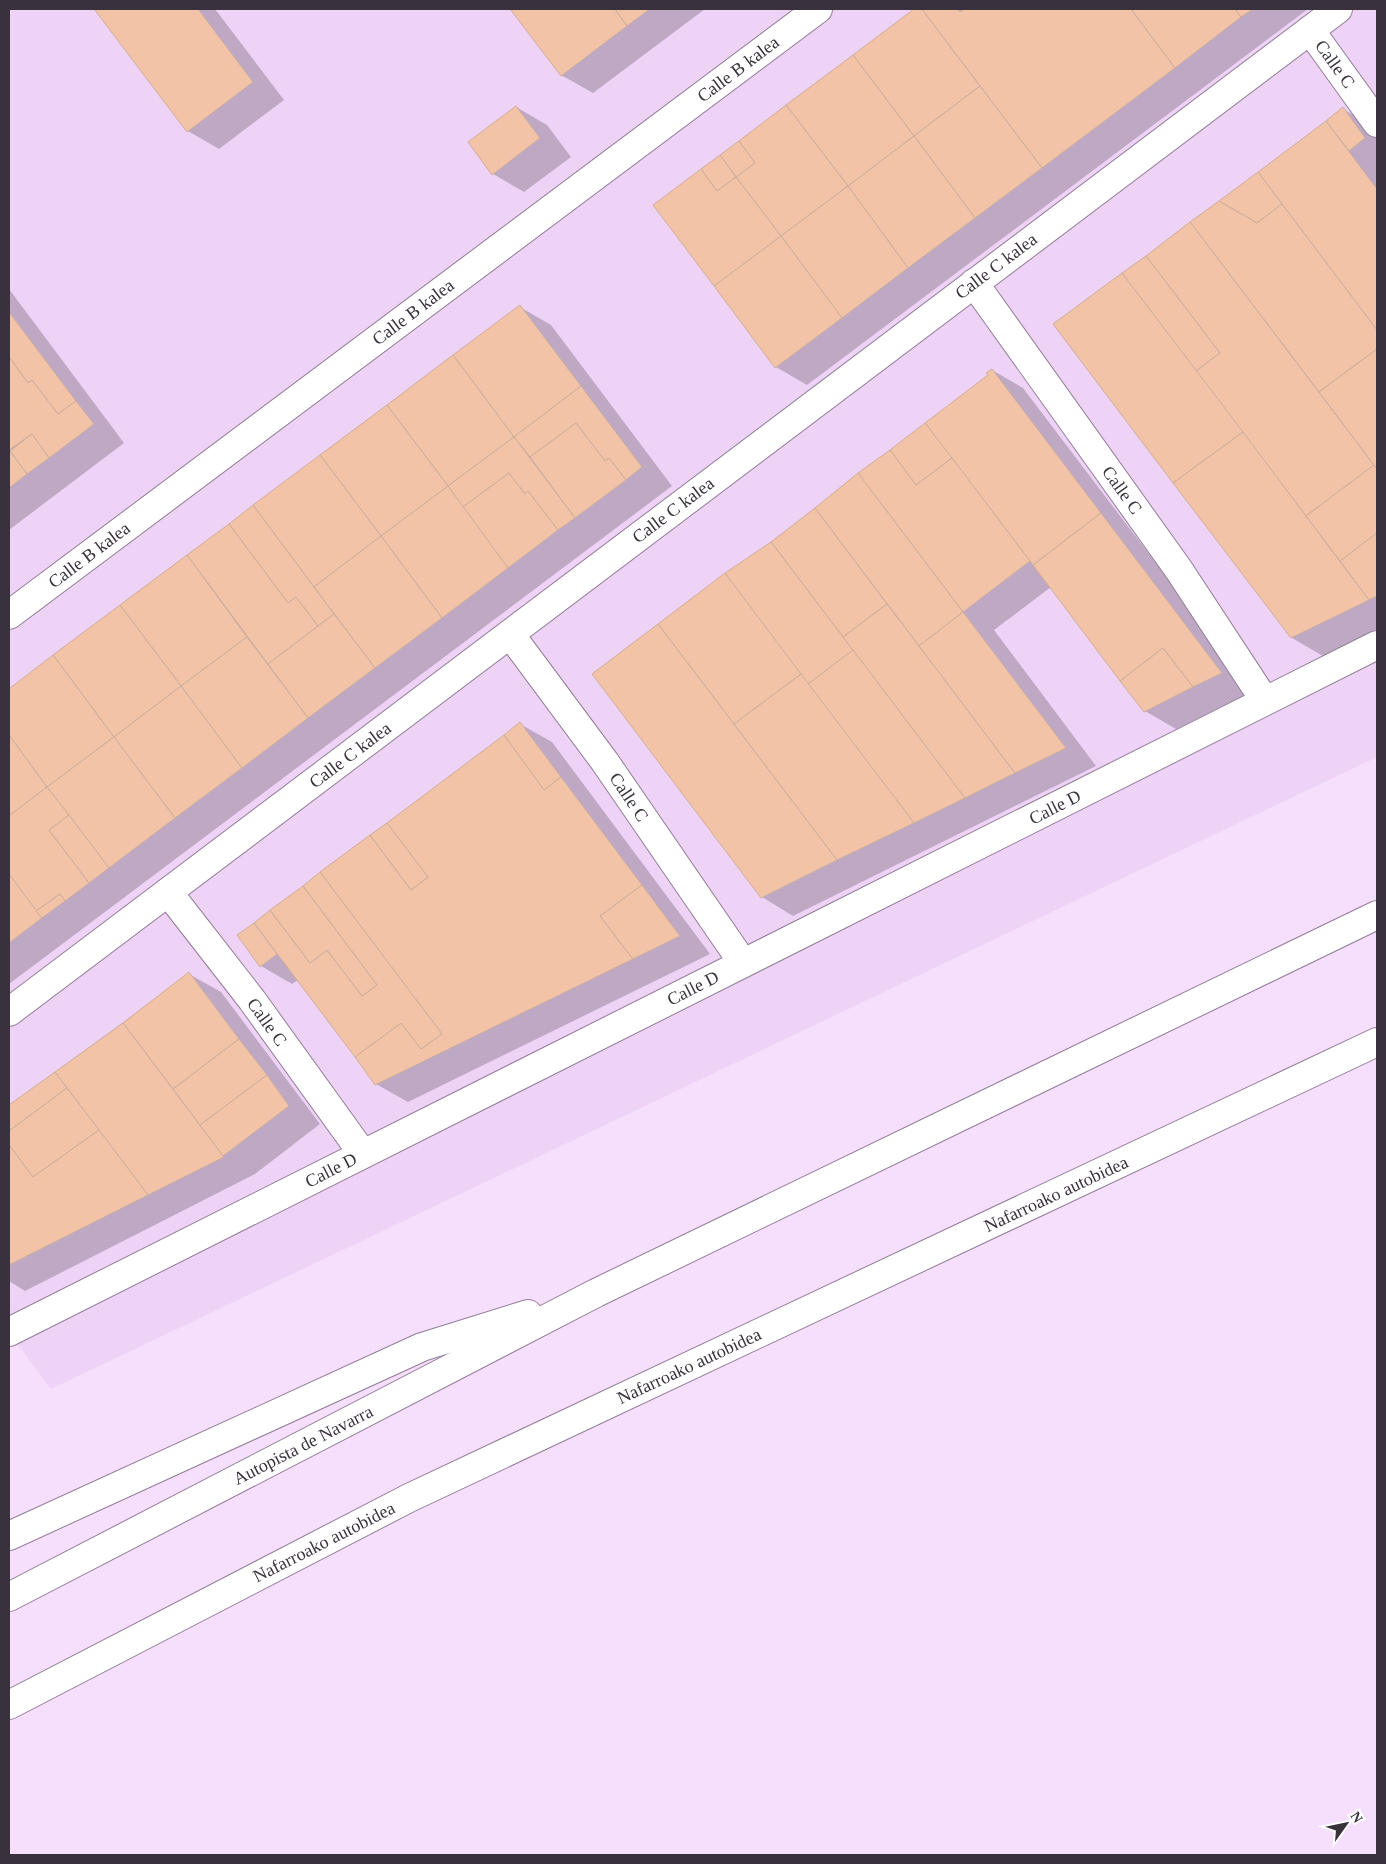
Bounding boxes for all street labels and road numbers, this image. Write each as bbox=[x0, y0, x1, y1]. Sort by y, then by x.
street label: Calle B kalea bbox=[693, 32, 783, 106]
street label: Calle C bbox=[1311, 36, 1359, 92]
street label: Calle C kalea bbox=[951, 229, 1041, 303]
street label: Calle B kalea bbox=[368, 275, 458, 349]
street label: Calle C bbox=[1098, 462, 1146, 518]
street label: Calle C kalea bbox=[628, 473, 718, 547]
street label: Calle B kalea bbox=[44, 518, 134, 592]
street label: Calle C kalea bbox=[305, 718, 395, 792]
street label: Calle C bbox=[605, 769, 653, 825]
street label: Calle D bbox=[1026, 785, 1084, 829]
street label: Calle D bbox=[664, 966, 722, 1010]
street label: Calle C bbox=[243, 994, 291, 1050]
street label: Calle D bbox=[302, 1148, 360, 1192]
street label: Nafarroako autobidea bbox=[981, 1152, 1131, 1236]
street label: Nafarroako autobidea bbox=[614, 1324, 764, 1408]
street label: Autopista de Navarra bbox=[230, 1401, 376, 1489]
street label: Nafarroako autobidea bbox=[250, 1498, 398, 1586]

